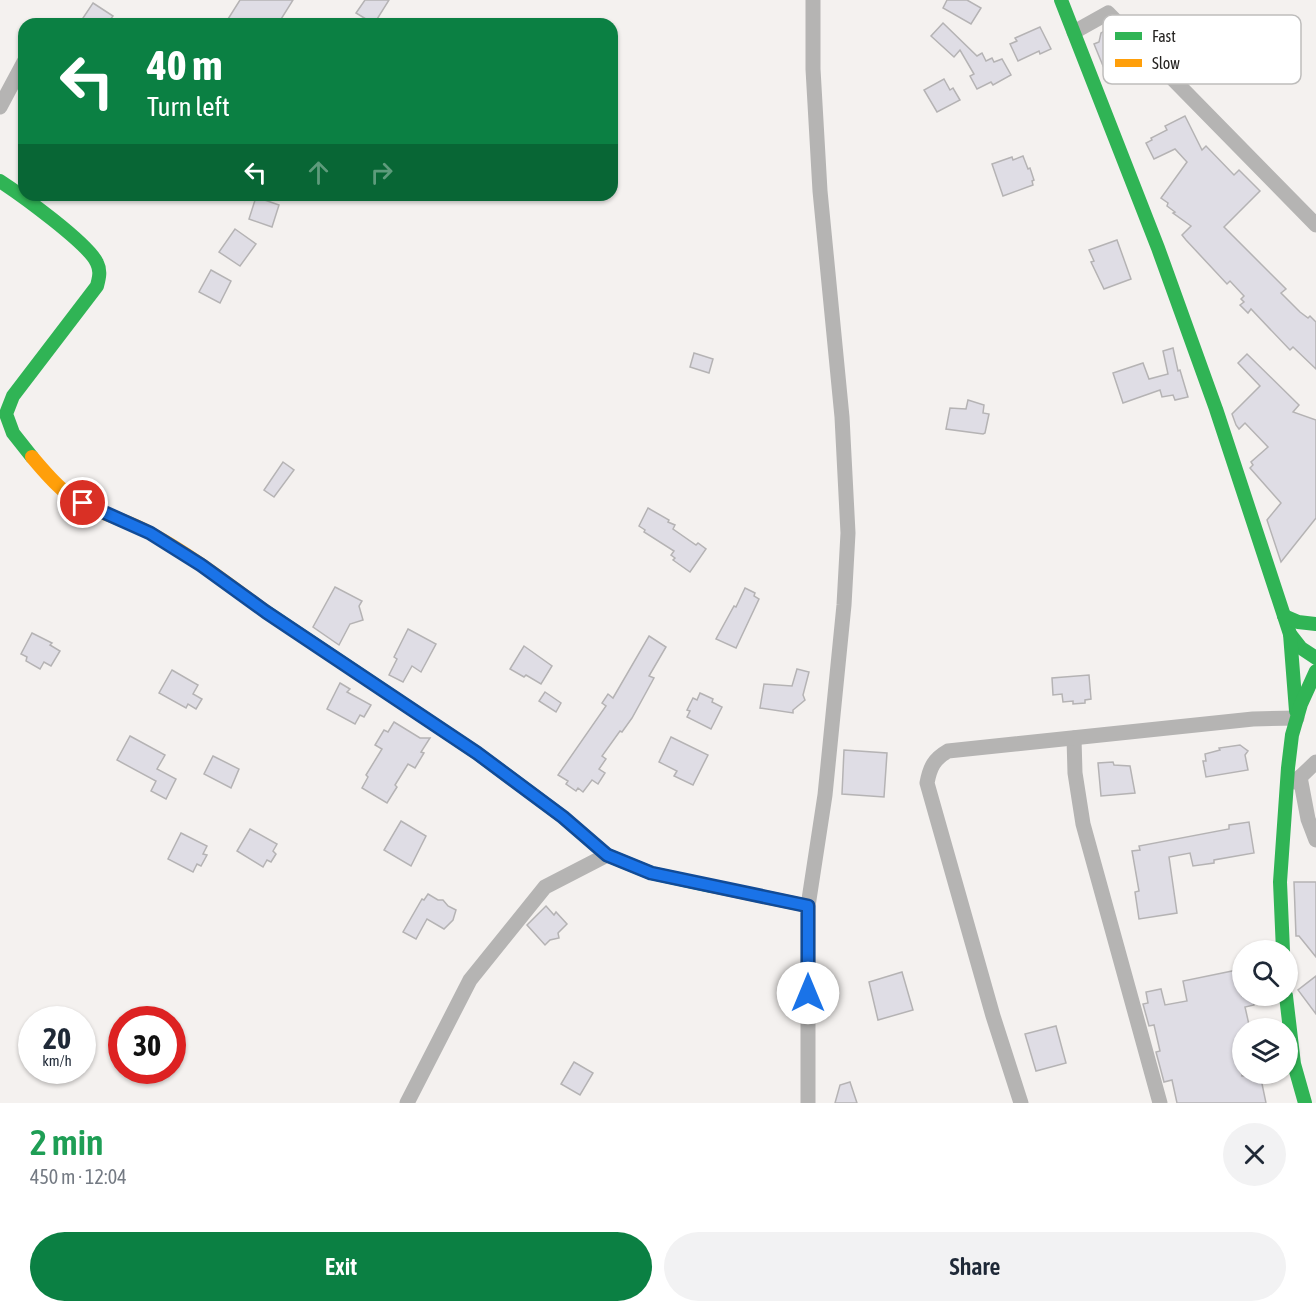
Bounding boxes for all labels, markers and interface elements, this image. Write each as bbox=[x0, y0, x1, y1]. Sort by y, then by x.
legend bbox=[1103, 15, 1301, 84]
text: Fast bbox=[1152, 27, 1176, 45]
text: 40 m bbox=[147, 41, 222, 89]
icon: left bbox=[48, 42, 126, 120]
text: Slow bbox=[1152, 54, 1180, 72]
text: Turn left bbox=[147, 91, 230, 122]
icon: left bbox=[239, 156, 272, 189]
icon: ahead bbox=[302, 156, 335, 189]
icon: right bbox=[365, 156, 398, 189]
pin bbox=[57, 477, 108, 528]
icon: arrive bbox=[66, 486, 99, 519]
map controls bbox=[1232, 940, 1298, 1084]
button: search bbox=[1232, 940, 1298, 1006]
position arrow bbox=[776, 961, 840, 1025]
speed limit sign: 30 bbox=[108, 1006, 186, 1084]
button: layers bbox=[1232, 1018, 1298, 1084]
text: 20 bbox=[43, 1021, 71, 1055]
text: km/h bbox=[42, 1052, 72, 1069]
text: 2 min bbox=[30, 1121, 104, 1163]
button: close bbox=[1223, 1123, 1286, 1186]
text: 450 m · 12:04 bbox=[30, 1165, 127, 1188]
button: Exit bbox=[30, 1232, 652, 1301]
button: Share bbox=[664, 1232, 1286, 1301]

